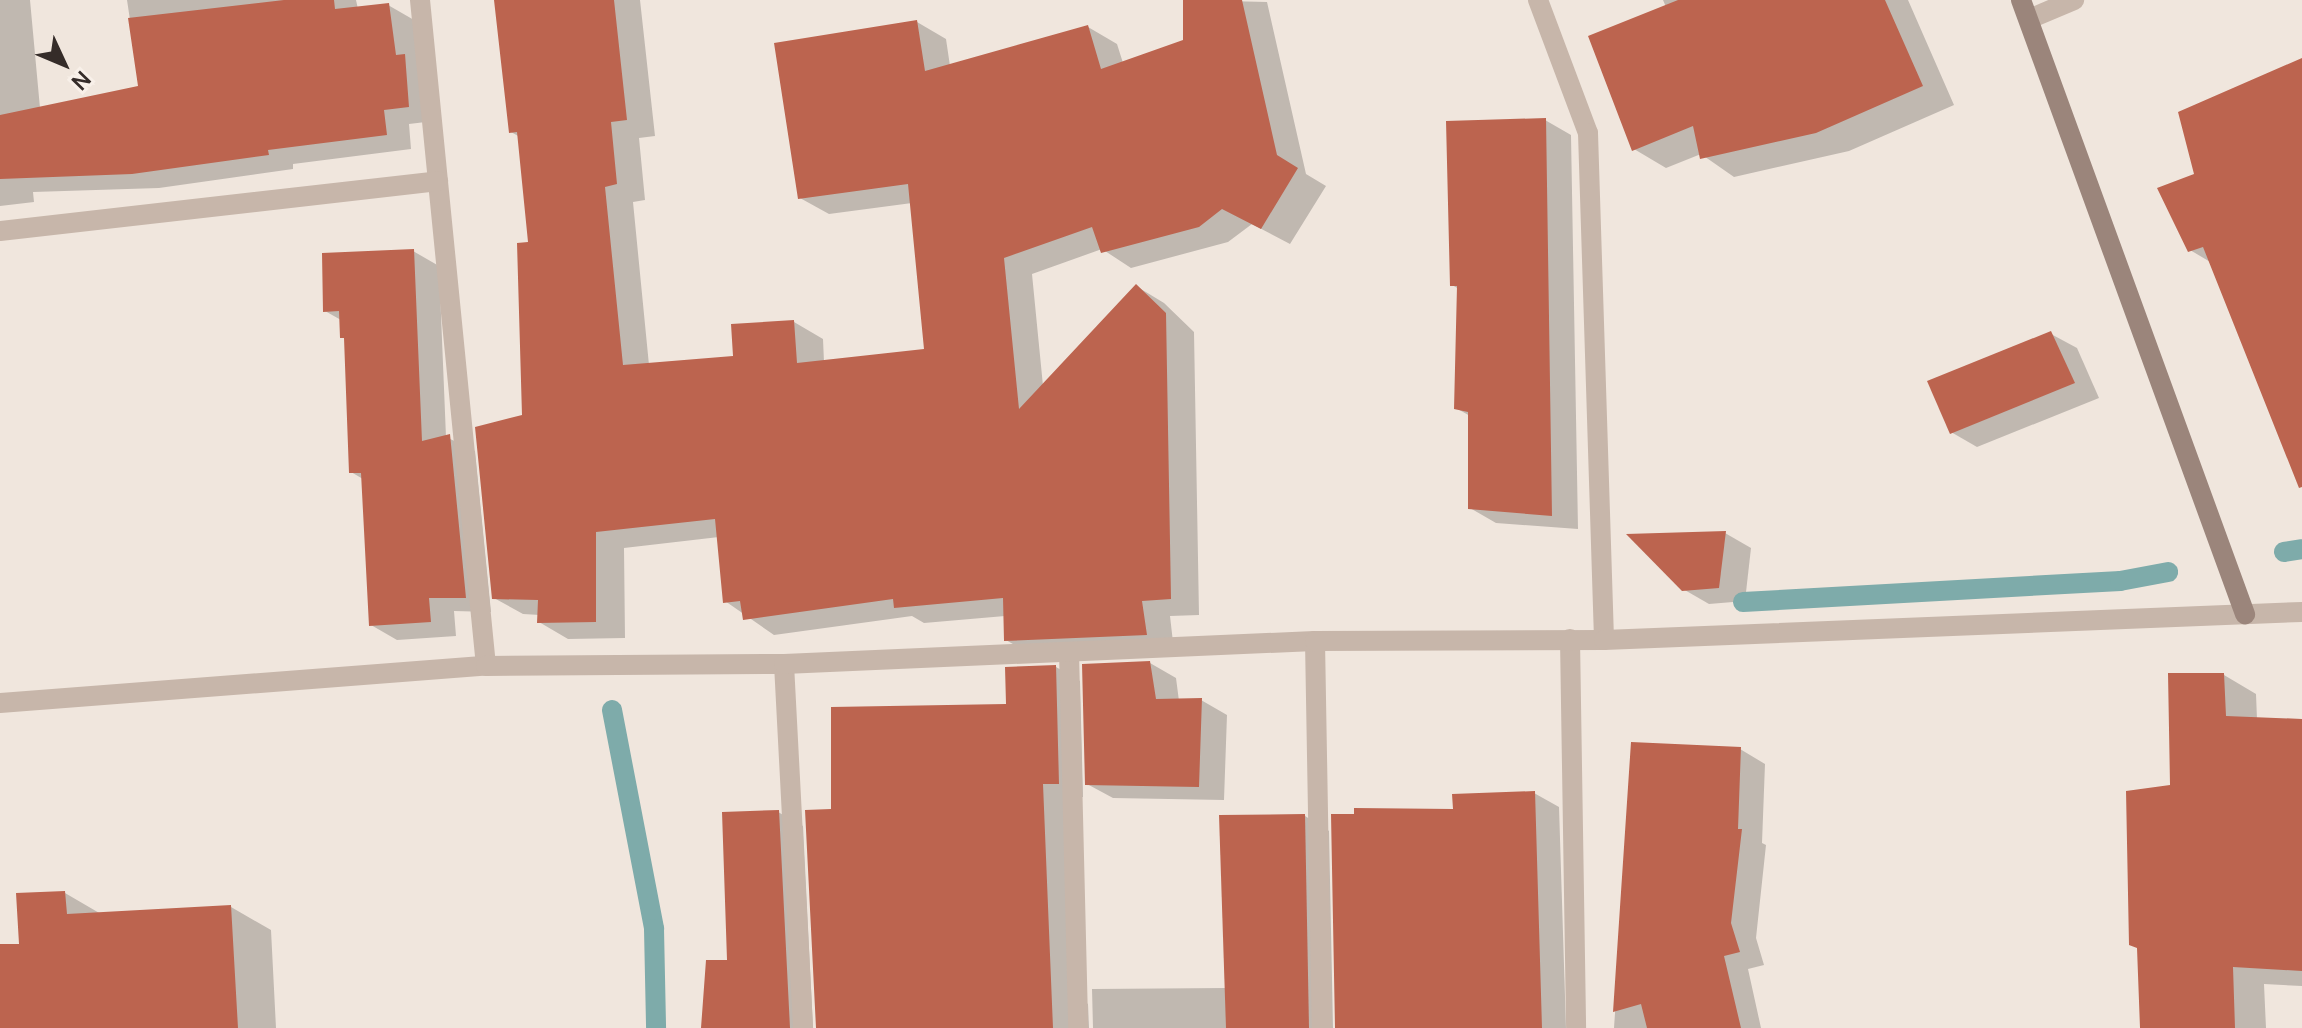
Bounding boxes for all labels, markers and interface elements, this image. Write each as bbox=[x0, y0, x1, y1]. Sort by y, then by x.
north arrow bbox=[24, 24, 104, 104]
text: N bbox=[65, 65, 98, 97]

